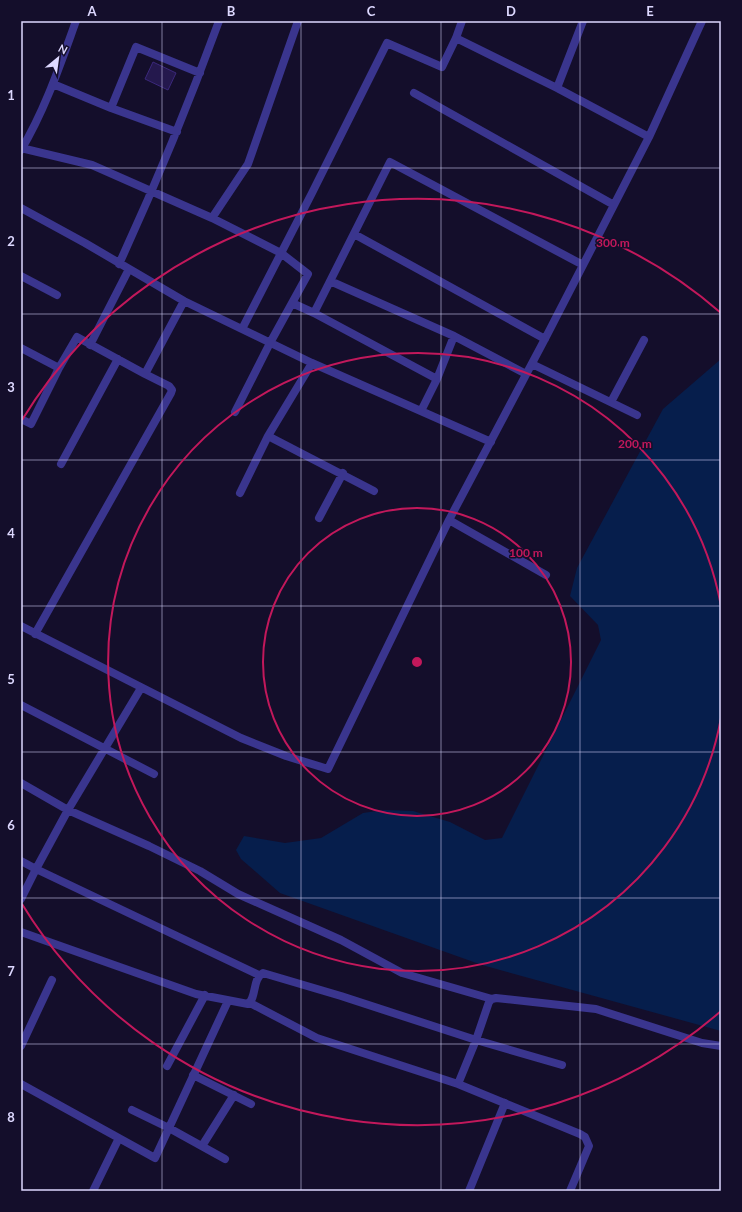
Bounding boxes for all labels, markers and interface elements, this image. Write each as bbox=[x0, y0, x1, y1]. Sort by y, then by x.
text: A bbox=[86, 3, 97, 19]
text: B bbox=[227, 3, 236, 19]
text: C bbox=[367, 3, 376, 19]
text: D bbox=[506, 3, 516, 19]
text: E bbox=[646, 3, 654, 19]
north arrow bbox=[38, 38, 78, 78]
text: N bbox=[56, 41, 70, 57]
text: 1 bbox=[7, 87, 15, 103]
text: 2 bbox=[7, 233, 15, 249]
text: 300 m bbox=[596, 235, 630, 250]
text: 3 bbox=[7, 379, 15, 395]
text: 200 m bbox=[618, 436, 652, 451]
text: 4 bbox=[7, 525, 15, 541]
text: 100 m bbox=[509, 545, 543, 560]
centre of rings bbox=[410, 655, 424, 669]
text: 5 bbox=[7, 671, 15, 687]
text: 6 bbox=[7, 817, 15, 833]
text: 7 bbox=[7, 963, 15, 979]
text: 8 bbox=[7, 1109, 15, 1125]

